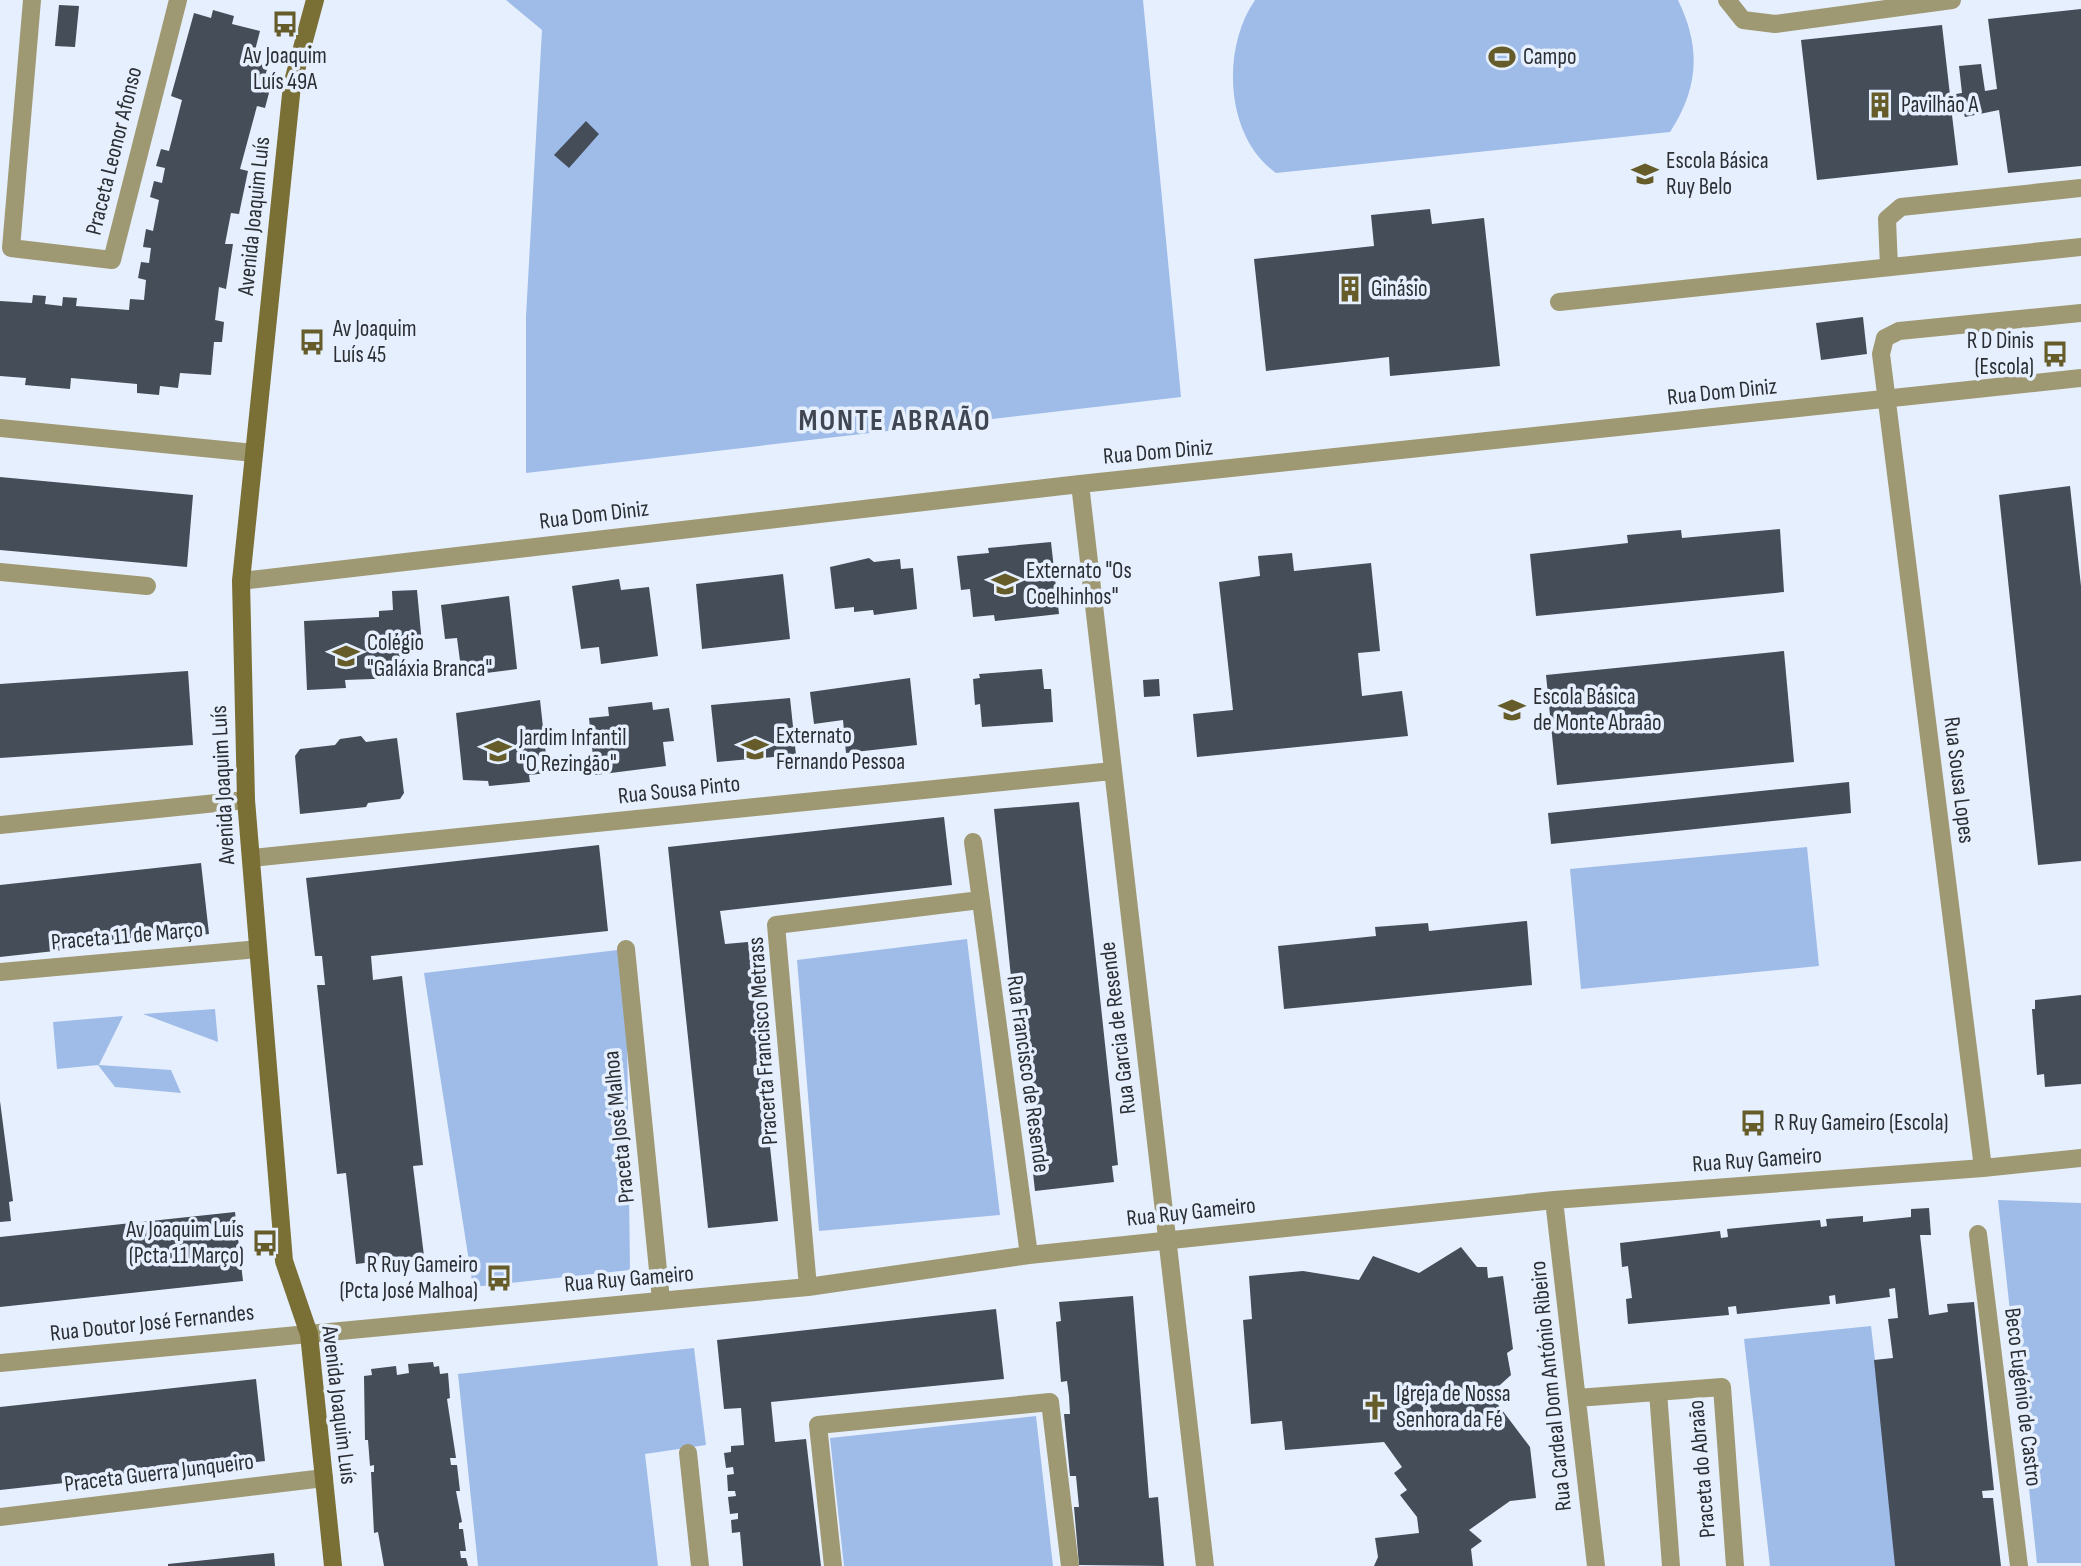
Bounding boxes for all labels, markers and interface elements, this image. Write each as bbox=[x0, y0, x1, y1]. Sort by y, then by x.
bus stop icon: Av Joaquim Luís 49A bbox=[270, 9, 300, 39]
place label: Av Joaquim Luís 49A bbox=[242, 42, 327, 96]
sports icon: Campo bbox=[1487, 42, 1517, 72]
place label: Campo bbox=[1523, 43, 1576, 71]
street label: Praceta Leonor Afonso bbox=[80, 64, 148, 238]
building icon: Pavilhão A bbox=[1865, 90, 1895, 120]
place label: Pavilhão A bbox=[1901, 91, 1978, 119]
street label: Avenida Joaquim Luís bbox=[232, 135, 276, 298]
place label: Escola Básica Ruy Belo bbox=[1666, 147, 1769, 201]
school or university icon: Escola Básica Ruy Belo bbox=[1630, 159, 1660, 189]
building icon: Ginásio bbox=[1335, 274, 1365, 304]
place label: Ginásio bbox=[1371, 275, 1428, 303]
place label: Av Joaquim Luís 45 bbox=[332, 315, 416, 369]
bus stop icon: Av Joaquim Luís 45 bbox=[297, 327, 327, 357]
place label: R D Dinis (Escola) bbox=[1967, 327, 2034, 381]
bus stop icon: R D Dinis (Escola) bbox=[2040, 339, 2070, 369]
street label: Rua Dom Diniz bbox=[1666, 372, 1778, 412]
district label: MONTE ABRAÃO bbox=[798, 403, 992, 439]
street label: Rua Dom Diniz bbox=[1102, 433, 1214, 471]
street label: Rua Dom Diniz bbox=[538, 494, 650, 536]
place label: Externato "Os Coelhinhos" bbox=[1026, 557, 1132, 611]
school or university icon: Externato "Os Coelhinhos" bbox=[990, 569, 1020, 599]
place label: Colégio "Galáxia Branca" bbox=[367, 629, 492, 683]
school or university icon: Colégio "Galáxia Branca" bbox=[331, 641, 361, 671]
place label: Escola Básica de Monte Abraão bbox=[1533, 683, 1662, 737]
school or university icon: Escola Básica de Monte Abraão bbox=[1497, 695, 1527, 725]
street label: Avenida Joaquim Luís bbox=[205, 705, 241, 866]
street label: Rua Sousa Lopes bbox=[1937, 715, 1981, 845]
place label: Externato Fernando Pessoa bbox=[776, 722, 905, 776]
place label: Jardim Infantil "O Rezingão" bbox=[518, 724, 626, 778]
school or university icon: Externato Fernando Pessoa bbox=[740, 734, 770, 764]
school or university icon: Jardim Infantil "O Rezingão" bbox=[483, 736, 513, 766]
street label: Rua Sousa Pinto bbox=[616, 770, 742, 810]
street label: Praceta 11 de Março bbox=[50, 915, 204, 957]
street label: Pracerta Francisco Metrass bbox=[742, 936, 784, 1146]
street label: Rua Garcia de Resende bbox=[1094, 940, 1142, 1116]
street label: Rua Francisco de Resende bbox=[1000, 974, 1056, 1174]
street label: Praceta José Malhoa bbox=[597, 1049, 641, 1205]
bus stop icon: R Ruy Gameiro (Escola) bbox=[1738, 1108, 1768, 1138]
place label: R Ruy Gameiro (Escola) bbox=[1774, 1109, 1948, 1137]
street label: Rua Ruy Gameiro bbox=[1691, 1142, 1823, 1178]
street label: Rua Ruy Gameiro bbox=[1125, 1191, 1257, 1233]
place label: Av Joaquim Luís (Pcta 11 Março) bbox=[125, 1216, 244, 1270]
bus stop icon: Av Joaquim Luís (Pcta 11 Março) bbox=[250, 1228, 280, 1258]
place label: R Ruy Gameiro (Pcta José Malhoa) bbox=[339, 1251, 478, 1305]
street label: Rua Ruy Gameiro bbox=[563, 1259, 695, 1299]
street label: Rua Cardeal Dom António Ribeiro bbox=[1524, 1260, 1578, 1512]
bus stop icon: R Ruy Gameiro (Pcta José Malhoa) bbox=[484, 1263, 514, 1293]
street label: Rua Doutor José Fernandes bbox=[49, 1298, 255, 1348]
street label: Beco Eugénio de Castro bbox=[1998, 1306, 2048, 1488]
street label: Avenida Joaquim Luís bbox=[315, 1323, 363, 1486]
place label: Igreja de Nossa Senhora da Fé bbox=[1396, 1380, 1511, 1434]
church icon: Igreja de Nossa Senhora da Fé bbox=[1360, 1392, 1390, 1422]
street label: Praceta do Abraão bbox=[1682, 1399, 1722, 1539]
street label: Praceta Guerra Junqueiro bbox=[63, 1447, 255, 1499]

